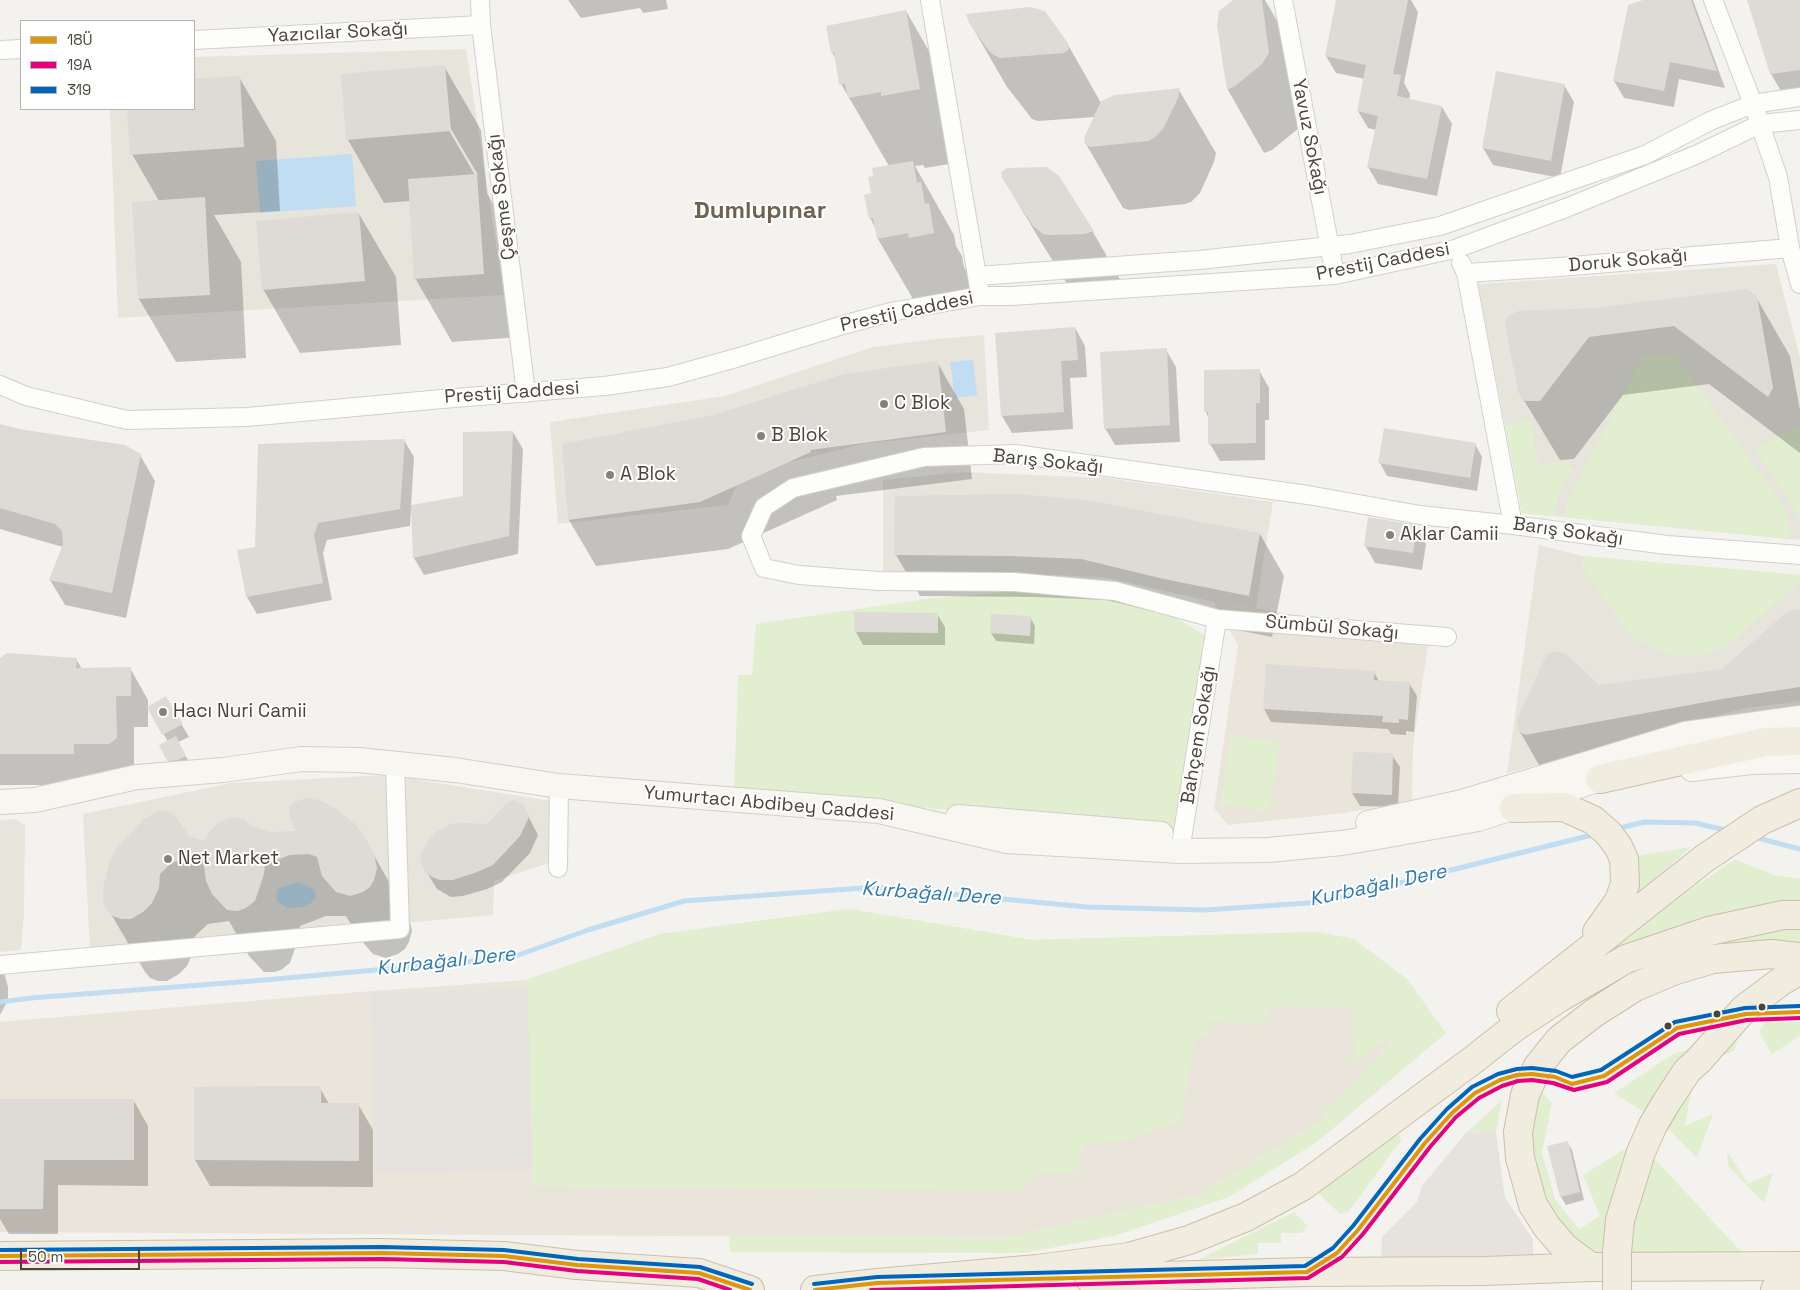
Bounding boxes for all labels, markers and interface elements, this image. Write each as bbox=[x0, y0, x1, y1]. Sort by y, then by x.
street label: Yazıcılar Sokağı bbox=[267, 18, 409, 48]
legend bbox=[20, 20, 195, 110]
text: 18Ü bbox=[67, 30, 93, 49]
text: 19A bbox=[67, 55, 92, 74]
street label: Yavuz Sokağı bbox=[1287, 77, 1331, 197]
text: 319 bbox=[67, 80, 91, 99]
street label: Çeşme Sokağı bbox=[483, 133, 521, 261]
district label: Dumlupınar bbox=[694, 197, 826, 225]
street label: Prestij Caddesi bbox=[1314, 238, 1452, 286]
street label: Doruk Sokağı bbox=[1568, 244, 1688, 278]
street label: Prestij Caddesi bbox=[838, 287, 976, 337]
street label: Prestij Caddesi bbox=[444, 377, 580, 409]
place label: C Blok bbox=[894, 393, 950, 415]
marker: C Blok bbox=[878, 398, 890, 410]
place label: B Blok bbox=[771, 425, 828, 447]
marker: B Blok bbox=[755, 430, 767, 442]
street label: Barış Sokağı bbox=[992, 445, 1104, 479]
place label: A Blok bbox=[620, 464, 676, 486]
marker: A Blok bbox=[604, 469, 616, 481]
street label: Barış Sokağı bbox=[1511, 513, 1625, 551]
place label: Aklar Camii bbox=[1400, 524, 1499, 546]
marker: Aklar Camii bbox=[1384, 529, 1396, 541]
street label: Sümbül Sokağı bbox=[1264, 611, 1400, 645]
street label: Bahçem Sokağı bbox=[1177, 664, 1221, 806]
place label: Hacı Nuri Camii bbox=[173, 701, 307, 723]
marker: Hacı Nuri Camii bbox=[157, 706, 169, 718]
street label: Yumurtacı Abdibey Caddesi bbox=[643, 782, 895, 826]
place label: Net Market bbox=[178, 848, 279, 870]
marker: Net Market bbox=[162, 853, 174, 865]
water label: Kurbağalı Dere bbox=[1307, 860, 1449, 912]
water label: Kurbağalı Dere bbox=[861, 877, 1001, 911]
water label: Kurbağalı Dere bbox=[375, 943, 517, 981]
unlabelled marker bbox=[1757, 1002, 1767, 1012]
unlabelled marker bbox=[1712, 1009, 1722, 1019]
unlabelled marker bbox=[1663, 1021, 1673, 1031]
scale bar bbox=[22, 1238, 142, 1270]
text: 50 m bbox=[28, 1247, 63, 1266]

